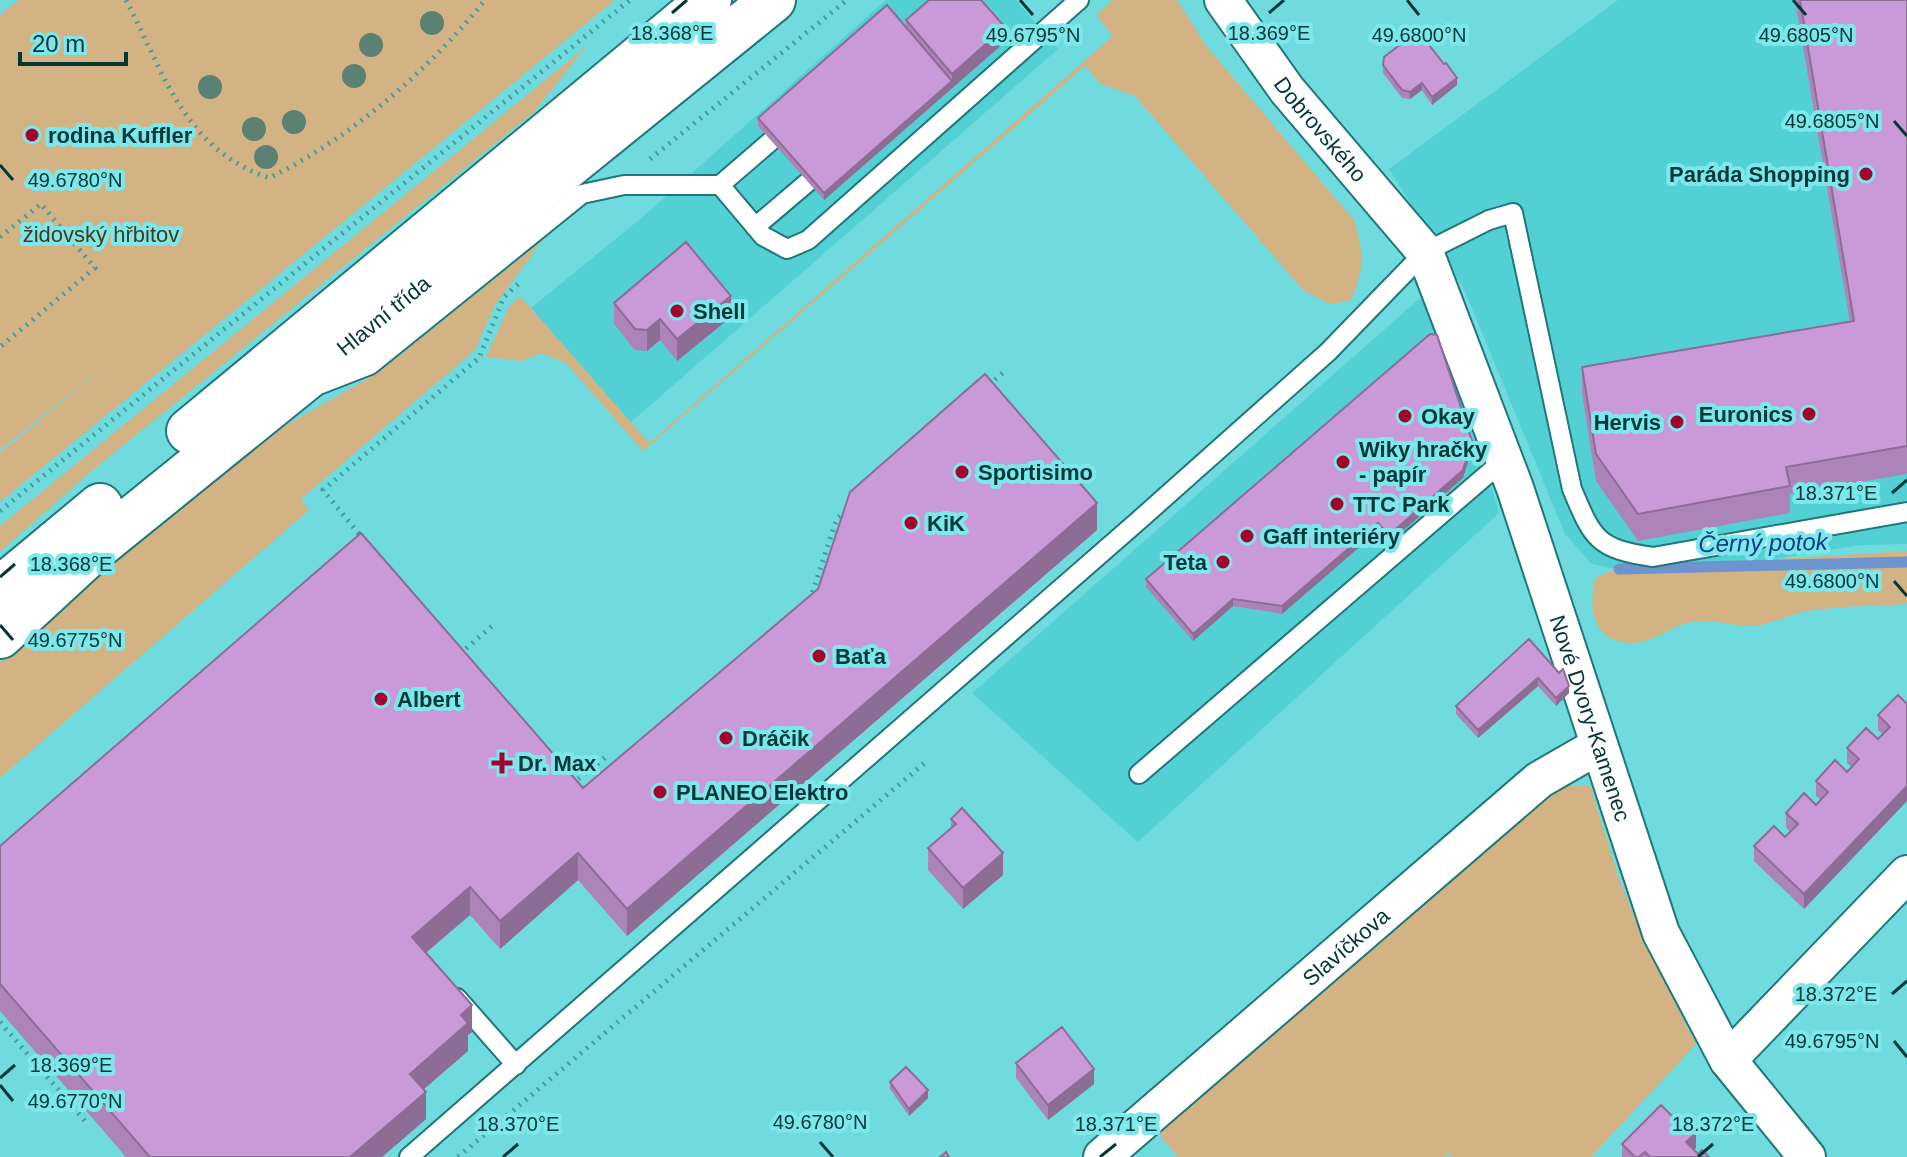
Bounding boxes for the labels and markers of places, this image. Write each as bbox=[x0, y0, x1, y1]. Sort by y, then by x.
place label: rodina Kuffler bbox=[48, 123, 193, 148]
marker: rodina Kuffler bbox=[23, 126, 41, 144]
place label: Paráda Shopping bbox=[1669, 162, 1850, 187]
marker: Paráda Shopping bbox=[1857, 165, 1875, 183]
place label: Shell bbox=[693, 299, 746, 324]
marker: Shell bbox=[668, 302, 686, 320]
place label: Euronics bbox=[1699, 402, 1793, 427]
place label: Okay bbox=[1421, 404, 1476, 429]
marker: Euronics bbox=[1800, 405, 1818, 423]
marker: Okay bbox=[1396, 407, 1414, 425]
place label: Hervis bbox=[1594, 410, 1661, 435]
marker: Hervis bbox=[1668, 413, 1686, 431]
place label: Wiky hračky - papír bbox=[1359, 437, 1488, 487]
marker: Wiky hračky - papír bbox=[1334, 453, 1352, 471]
place label: Sportisimo bbox=[978, 460, 1093, 485]
marker: Sportisimo bbox=[953, 463, 971, 481]
place label: TTC Park bbox=[1353, 492, 1450, 517]
marker: TTC Park bbox=[1328, 495, 1346, 513]
place label: KiK bbox=[927, 511, 965, 536]
marker: KiK bbox=[902, 514, 920, 532]
place label: Gaff interiéry bbox=[1263, 524, 1401, 549]
marker: Gaff interiéry bbox=[1238, 527, 1256, 545]
place label: Teta bbox=[1163, 550, 1208, 575]
marker: Teta bbox=[1214, 553, 1232, 571]
place label: Baťa bbox=[835, 644, 887, 669]
marker: Baťa bbox=[810, 647, 828, 665]
place label: Albert bbox=[397, 687, 461, 712]
marker: Albert bbox=[372, 690, 390, 708]
place label: Dráčik bbox=[742, 726, 810, 751]
marker: Dráčik bbox=[717, 729, 735, 747]
place label: Dr. Max bbox=[518, 751, 597, 776]
marker: Dr. Max bbox=[493, 754, 511, 772]
place label: PLANEO Elektro bbox=[676, 780, 848, 805]
marker: PLANEO Elektro bbox=[651, 783, 669, 801]

